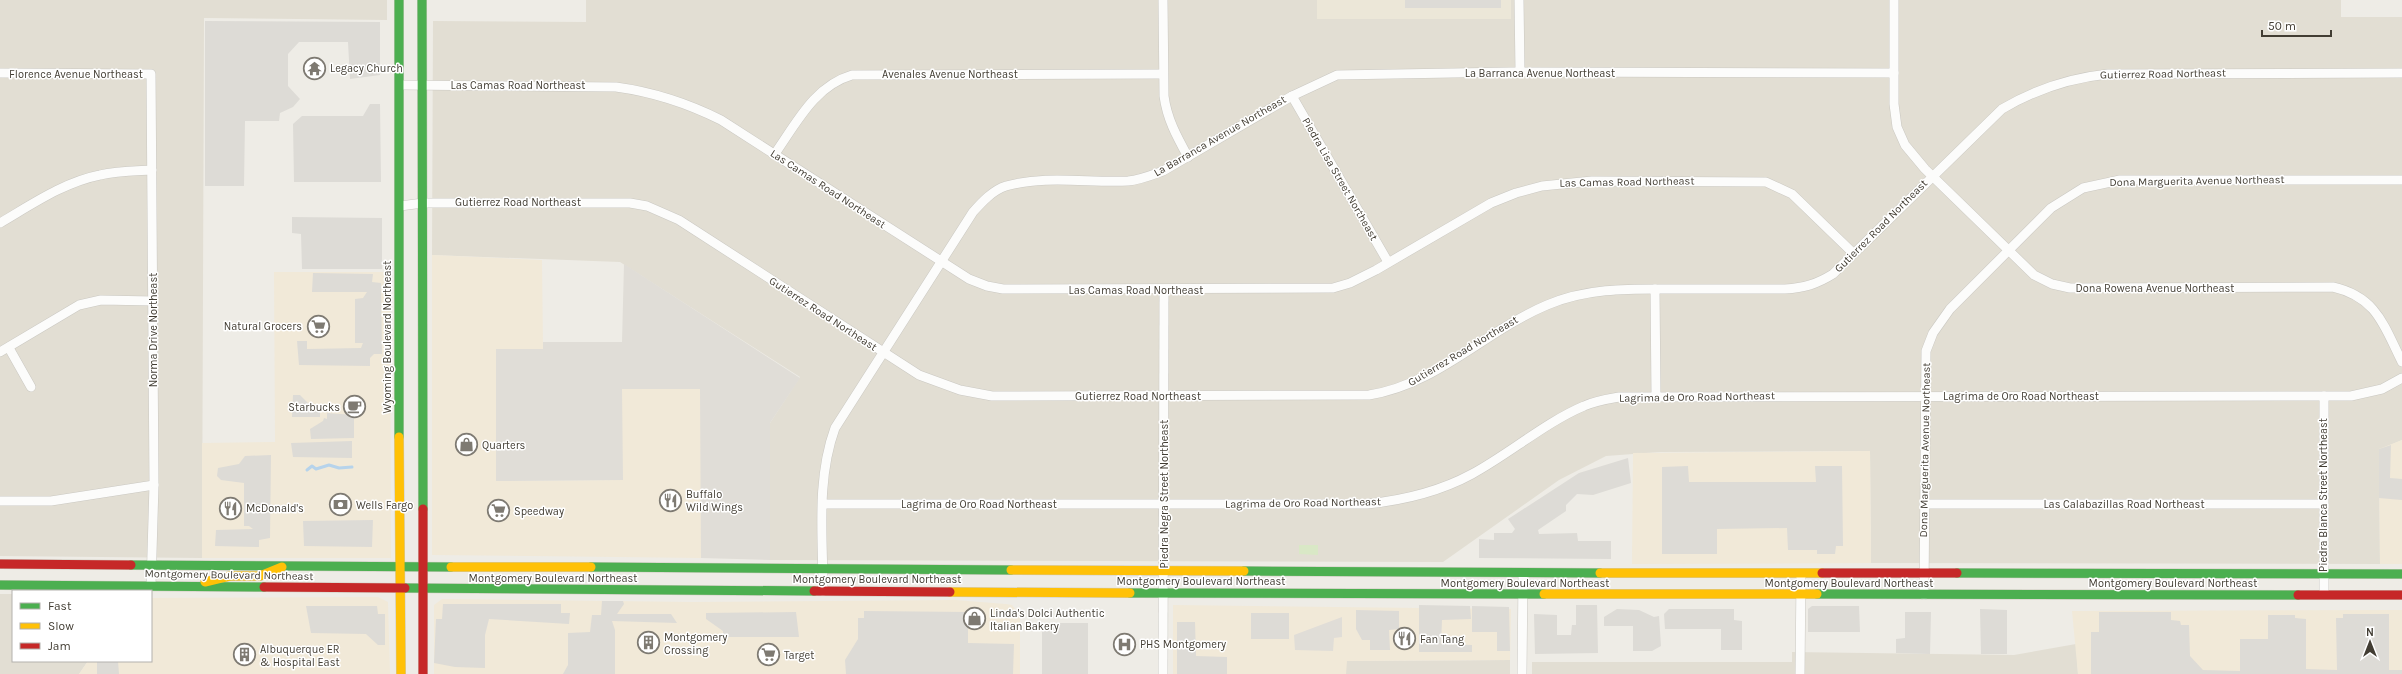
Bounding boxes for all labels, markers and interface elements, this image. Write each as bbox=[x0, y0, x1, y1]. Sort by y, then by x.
scale bar bbox=[2262, 12, 2331, 38]
text: 50 m bbox=[2268, 19, 2296, 33]
temple icon: Legacy Church bbox=[302, 55, 328, 81]
place label: Legacy Church bbox=[330, 62, 403, 75]
street label: Gutierrez Road Northeast bbox=[2100, 66, 2226, 82]
street label: La Barranca Avenue Northeast bbox=[1465, 67, 1615, 80]
street label: Florence Avenue Northeast bbox=[9, 68, 143, 81]
street label: Avenales Avenue Northeast bbox=[882, 68, 1018, 81]
street label: Las Camas Road Northeast bbox=[451, 79, 585, 92]
street label: La Barranca Avenue Northeast bbox=[1152, 93, 1288, 179]
street label: Piedra Lisa Street Northeast bbox=[1299, 115, 1381, 243]
street label: Las Camas Road Northeast bbox=[768, 147, 888, 231]
street label: Dona Marguerita Avenue Northeast bbox=[2109, 173, 2285, 189]
street label: Las Camas Road Northeast bbox=[1559, 174, 1695, 190]
street label: Gutierrez Road Northeast bbox=[1832, 177, 1930, 275]
street label: Gutierrez Road Northeast bbox=[455, 196, 581, 209]
street label: Wyoming Boulevard Northeast bbox=[381, 261, 394, 413]
street label: Norma Drive Northeast bbox=[147, 273, 160, 387]
street label: Gutierrez Road Northeast bbox=[767, 274, 879, 354]
street label: Dona Rowena Avenue Northeast bbox=[2076, 282, 2234, 295]
street label: Las Camas Road Northeast bbox=[1069, 284, 1203, 297]
supermarket icon: Natural Grocers bbox=[305, 313, 331, 339]
street label: Gutierrez Road Northeast bbox=[1406, 313, 1520, 389]
place label: Natural Grocers bbox=[224, 320, 302, 333]
street label: Dona Marguerita Avenue Northeast bbox=[1917, 362, 1933, 538]
street label: Lagrima de Oro Road Northeast bbox=[1619, 389, 1775, 405]
street label: Gutierrez Road Northeast bbox=[1075, 390, 1201, 403]
street label: Lagrima de Oro Road Northeast bbox=[1943, 390, 2099, 403]
cafe icon: Starbucks bbox=[342, 394, 368, 420]
place label: Starbucks bbox=[288, 401, 340, 414]
street label: Piedra Blanca Street Northeast bbox=[2317, 418, 2330, 572]
street label: Piedra Negra Street Northeast bbox=[1158, 420, 1171, 568]
shop icon: Quarters bbox=[454, 432, 480, 458]
place label: Quarters bbox=[482, 439, 526, 452]
restaurant icon: Buffalo Wild Wings bbox=[658, 487, 684, 513]
place label: Buffalo Wild Wings bbox=[686, 488, 743, 514]
bank icon: Wells Fargo bbox=[327, 492, 353, 518]
restaurant icon: McDonald's bbox=[218, 495, 244, 521]
street label: Lagrima de Oro Road Northeast bbox=[1225, 495, 1381, 511]
supermarket icon: Speedway bbox=[485, 498, 511, 524]
street label: Lagrima de Oro Road Northeast bbox=[901, 498, 1057, 511]
street label: Las Calabazillas Road Northeast bbox=[2043, 498, 2205, 511]
place label: Wells Fargo bbox=[356, 499, 413, 512]
place label: McDonald's bbox=[246, 502, 304, 515]
place label: Speedway bbox=[514, 505, 564, 518]
street label: Montgomery Boulevard Northeast bbox=[144, 567, 314, 583]
street label: Montgomery Boulevard Northeast bbox=[469, 572, 637, 585]
street label: Montgomery Boulevard Northeast bbox=[793, 573, 961, 586]
street label: Montgomery Boulevard Northeast bbox=[1117, 575, 1285, 588]
street label: Montgomery Boulevard Northeast bbox=[1441, 577, 1609, 590]
street label: Montgomery Boulevard Northeast bbox=[1765, 577, 1933, 590]
street label: Montgomery Boulevard Northeast bbox=[2089, 577, 2257, 590]
legend bbox=[12, 590, 152, 662]
text: Fast bbox=[48, 599, 72, 613]
shop icon: Linda's Dolci Authentic Italian Bakery bbox=[962, 606, 988, 632]
place label: Linda's Dolci Authentic Italian Bakery bbox=[990, 607, 1105, 633]
text: Slow bbox=[48, 619, 74, 633]
north arrow bbox=[2350, 622, 2390, 662]
restaurant icon: Fan Tang bbox=[1391, 626, 1417, 652]
text: N bbox=[2366, 626, 2374, 639]
building icon: Montgomery Crossing bbox=[635, 630, 661, 656]
place label: Montgomery Crossing bbox=[664, 631, 727, 657]
hospital icon: PHS Montgomery bbox=[1112, 631, 1138, 657]
place label: Fan Tang bbox=[1420, 633, 1465, 646]
place label: PHS Montgomery bbox=[1140, 638, 1226, 651]
text: Jam bbox=[48, 639, 71, 653]
building icon: Albuquerque ER & Hospital East bbox=[232, 642, 258, 668]
supermarket icon: Target bbox=[756, 642, 782, 668]
place label: Albuquerque ER & Hospital East bbox=[260, 643, 340, 669]
place label: Target bbox=[784, 649, 814, 662]

